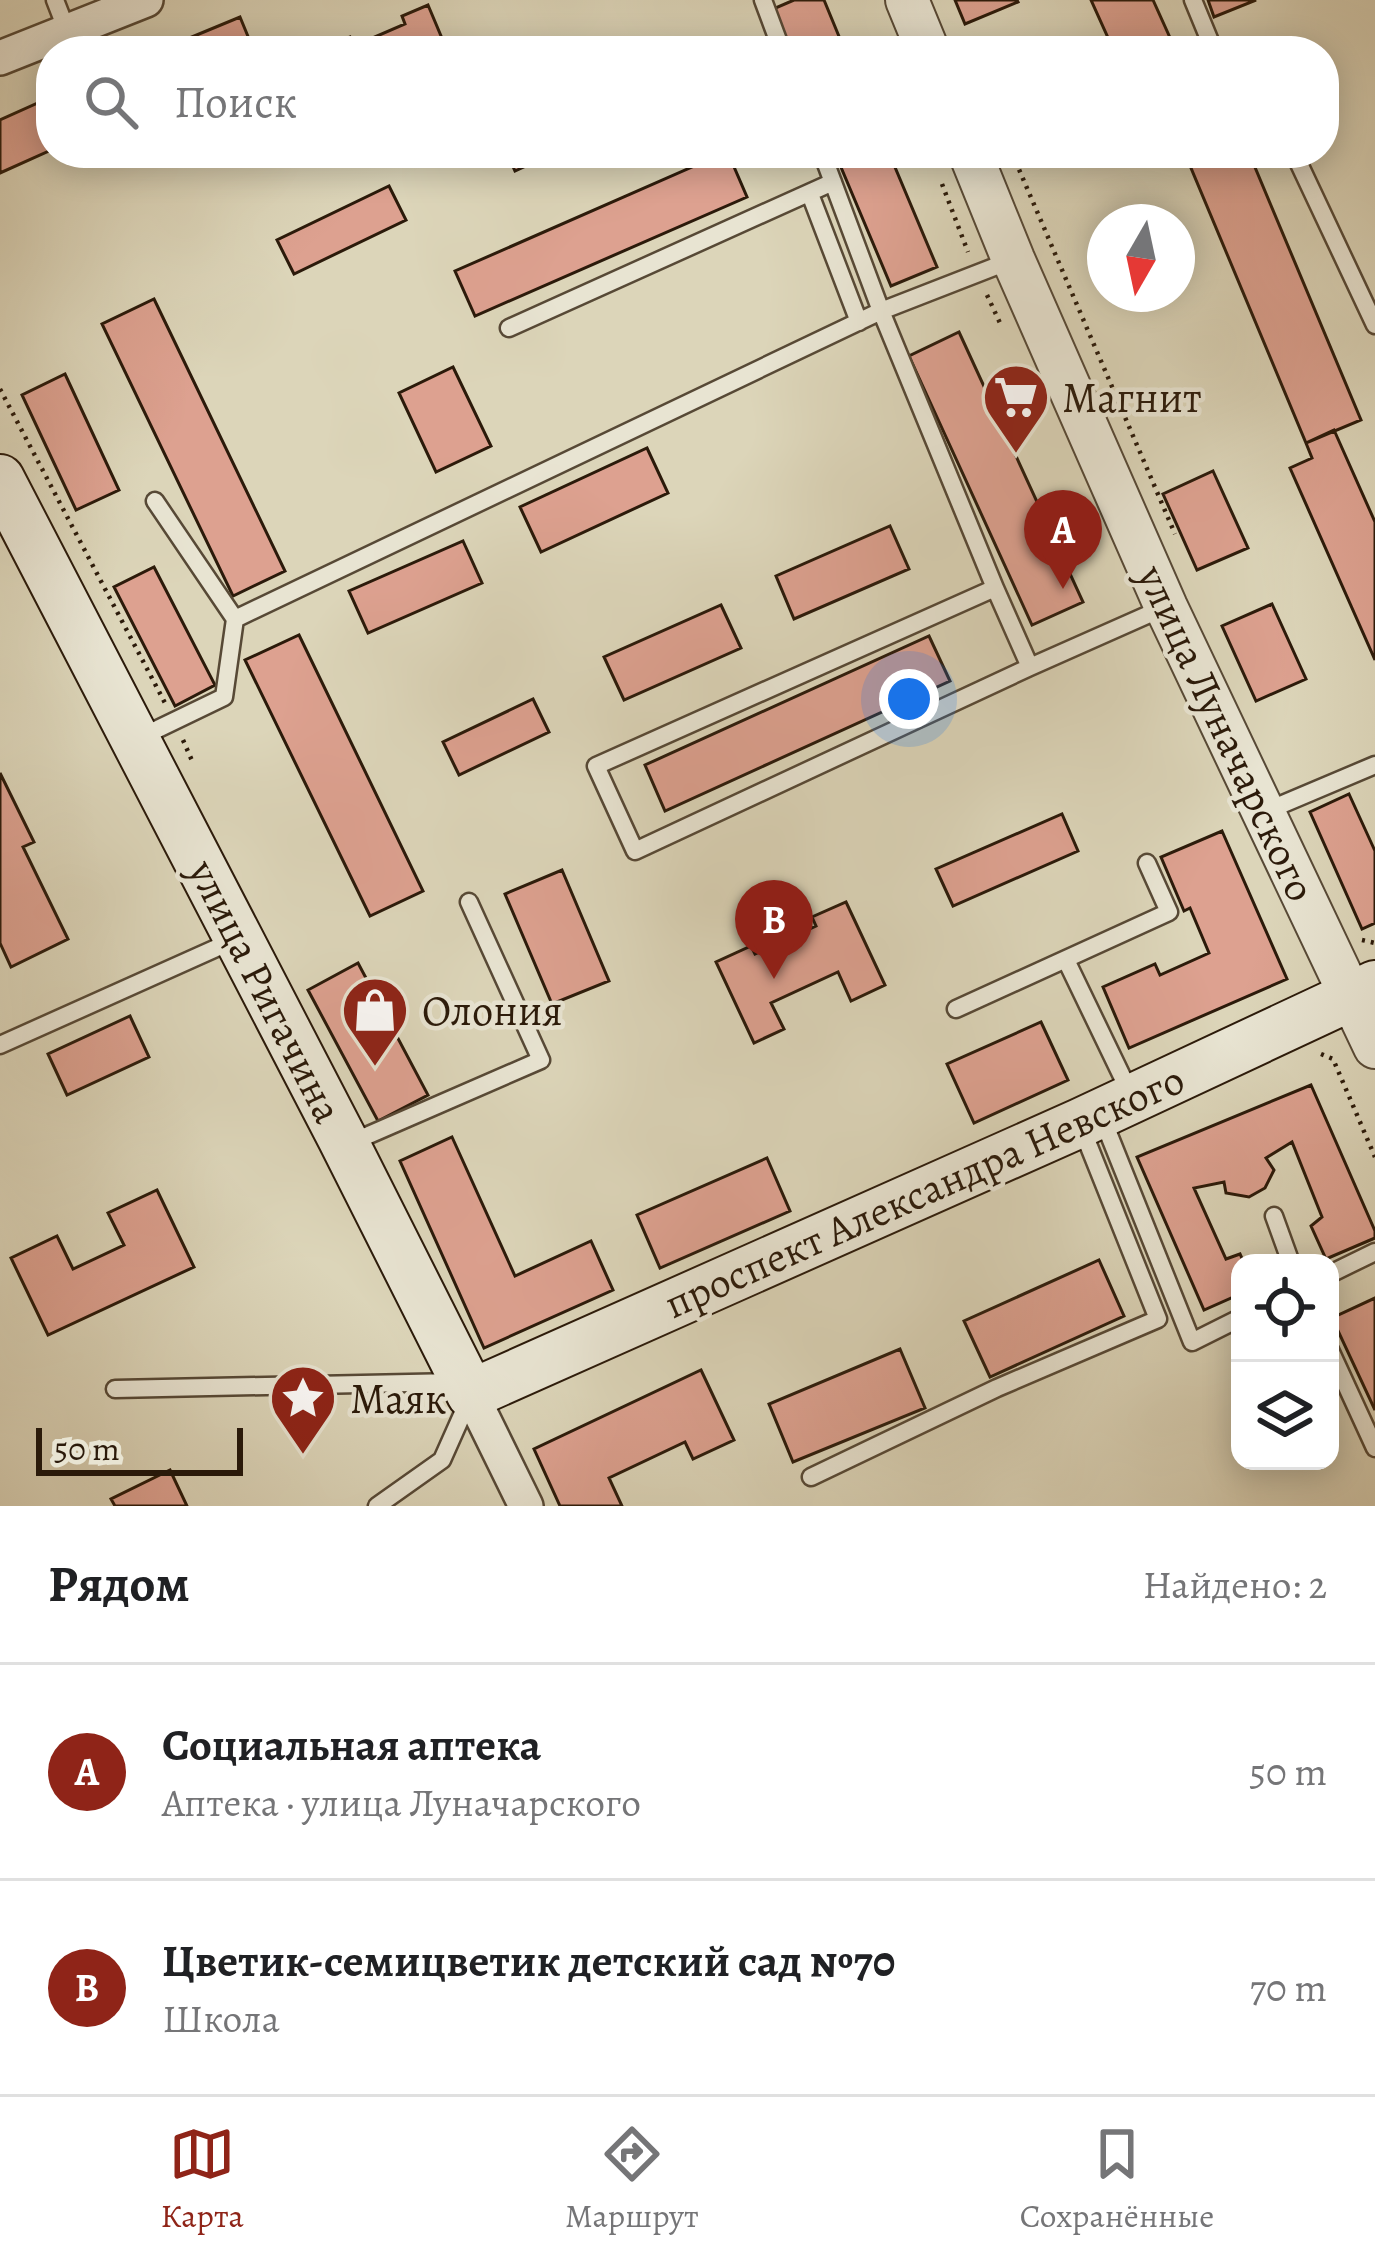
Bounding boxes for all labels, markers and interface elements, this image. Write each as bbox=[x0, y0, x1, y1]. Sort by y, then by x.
search box bbox=[36, 36, 1339, 168]
icon: search bbox=[78, 69, 144, 135]
text: Поиск bbox=[174, 71, 297, 133]
north arrow bbox=[1087, 204, 1195, 312]
supermarket icon: Магнит bbox=[981, 362, 1051, 456]
place label: Магнит bbox=[1062, 369, 1202, 426]
pin: A bbox=[1024, 490, 1102, 589]
street label: улица Луначарского bbox=[1124, 555, 1330, 911]
your location bbox=[879, 669, 939, 729]
street label: улица Ригачина bbox=[175, 849, 357, 1133]
pin: B bbox=[735, 880, 813, 979]
shop icon: Олония bbox=[340, 975, 410, 1069]
place label: Олония bbox=[422, 982, 563, 1039]
street label: проспект Александра Невского bbox=[655, 1050, 1193, 1332]
map controls bbox=[1231, 1254, 1339, 1470]
button: locate bbox=[1231, 1254, 1339, 1362]
button: layers bbox=[1231, 1362, 1339, 1470]
place icon: Маяк bbox=[268, 1363, 338, 1457]
place label: Маяк bbox=[350, 1370, 447, 1427]
scale bar bbox=[36, 1422, 243, 1475]
text: 50 m bbox=[54, 1426, 120, 1471]
text: Рядом bbox=[48, 1549, 190, 1619]
text: Найдено: 2 bbox=[1143, 1558, 1327, 1611]
text: Социальная аптека bbox=[162, 1714, 541, 1776]
text: A bbox=[75, 1745, 99, 1798]
text: 50 m bbox=[1249, 1745, 1327, 1798]
text: Аптека · улица Луначарского bbox=[162, 1776, 641, 1829]
text: Цветик-семицветик детский сад №70 bbox=[162, 1930, 895, 1992]
text: B bbox=[75, 1961, 99, 2014]
text: 70 m bbox=[1250, 1961, 1327, 2014]
text: Школа bbox=[162, 1992, 280, 2045]
tab: Карта bbox=[161, 2121, 244, 2238]
tab: Маршрут bbox=[565, 2121, 699, 2238]
tab: Сохранённые bbox=[1020, 2121, 1214, 2238]

